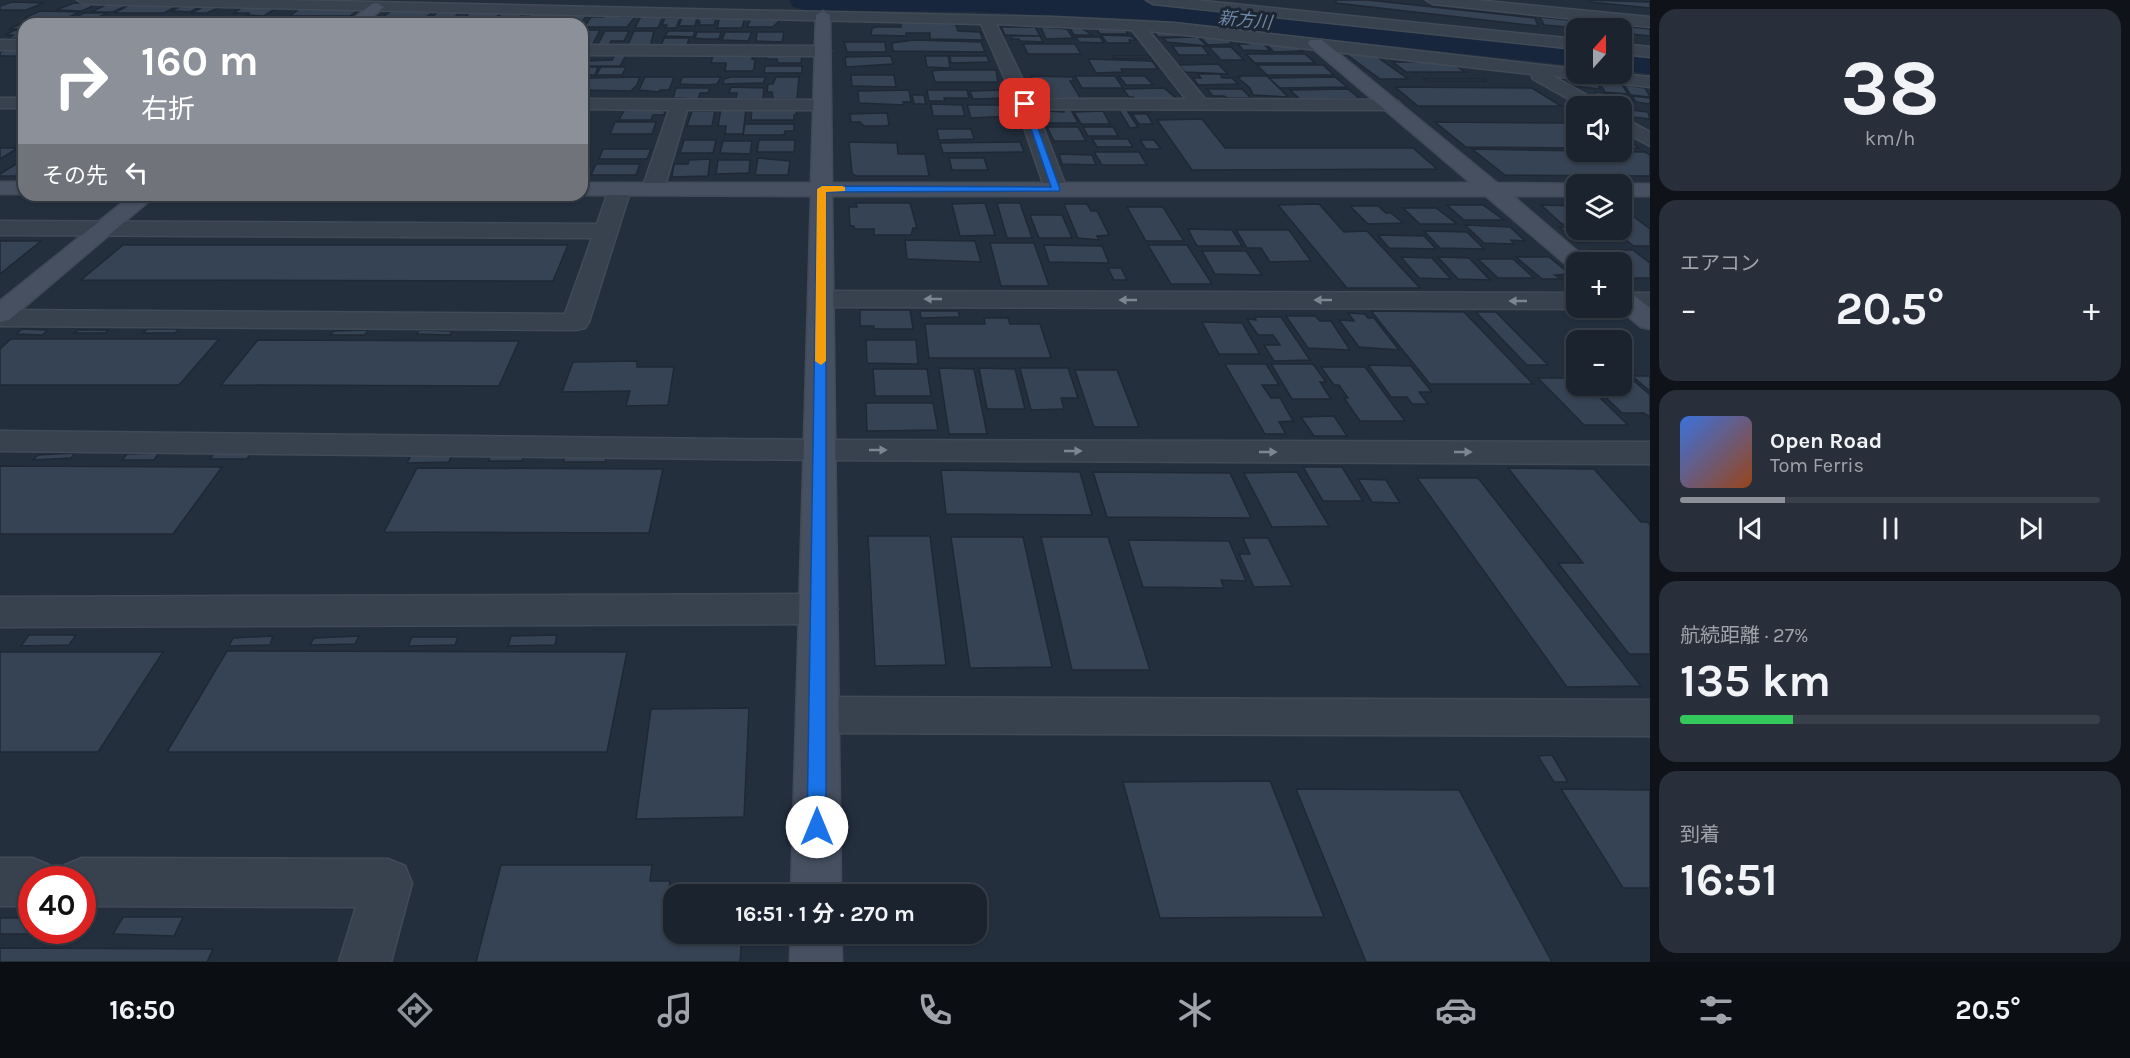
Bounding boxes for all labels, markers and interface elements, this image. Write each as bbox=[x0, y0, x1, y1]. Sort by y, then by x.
water label: 新方川 bbox=[1217, 6, 1275, 34]
north arrow bbox=[1566, 18, 1632, 84]
map controls bbox=[1566, 18, 1632, 396]
text: 160 m bbox=[141, 36, 259, 86]
icon: right bbox=[42, 42, 120, 120]
text: 38 bbox=[1841, 42, 1939, 134]
pin bbox=[999, 78, 1050, 129]
icon: arrive bbox=[1008, 87, 1041, 120]
text: 右折 bbox=[141, 93, 195, 125]
button: sound bbox=[1566, 96, 1632, 162]
text: km/h bbox=[1865, 127, 1915, 150]
icon: left bbox=[120, 156, 153, 189]
text: その先 bbox=[42, 163, 108, 189]
button: layers bbox=[1566, 174, 1632, 240]
button: + bbox=[1566, 252, 1632, 318]
text: エアコン bbox=[1680, 252, 1760, 275]
text: 20.5° bbox=[1835, 283, 1945, 335]
text: − bbox=[1680, 290, 1697, 328]
text: + bbox=[2083, 290, 2100, 328]
one-way arrow bbox=[924, 294, 943, 304]
one-way arrow bbox=[1119, 295, 1138, 305]
one-way arrow bbox=[1314, 296, 1333, 305]
one-way arrow bbox=[1509, 296, 1528, 306]
button: − bbox=[1566, 330, 1632, 396]
text: Open Road bbox=[1770, 428, 1882, 454]
one-way arrow bbox=[869, 445, 888, 455]
one-way arrow bbox=[1064, 446, 1083, 456]
one-way arrow bbox=[1259, 447, 1278, 457]
one-way arrow bbox=[1454, 447, 1473, 457]
text: Tom Ferris bbox=[1770, 454, 1864, 477]
icon: previous bbox=[1734, 512, 1767, 545]
icon: pause bbox=[1874, 512, 1907, 545]
icon: next bbox=[2014, 512, 2047, 545]
text: 航続距離 · 27% bbox=[1680, 624, 1809, 647]
text: 135 km bbox=[1680, 655, 1831, 707]
position arrow bbox=[785, 795, 849, 859]
text: 到着 bbox=[1680, 823, 1720, 846]
text: 16:51 bbox=[1680, 854, 1778, 906]
speed limit sign: 40 bbox=[18, 866, 96, 944]
text: 16:51 · 1 分 · 270 m bbox=[735, 901, 915, 927]
icon: directions bbox=[394, 989, 436, 1031]
icon: music bbox=[654, 989, 696, 1031]
icon: phone bbox=[914, 989, 956, 1031]
icon: climate bbox=[1174, 989, 1216, 1031]
icon: car bbox=[1435, 989, 1477, 1031]
icon: filters bbox=[1695, 989, 1737, 1031]
text: 16:50 bbox=[109, 994, 175, 1026]
text: 20.5° bbox=[1955, 994, 2021, 1026]

